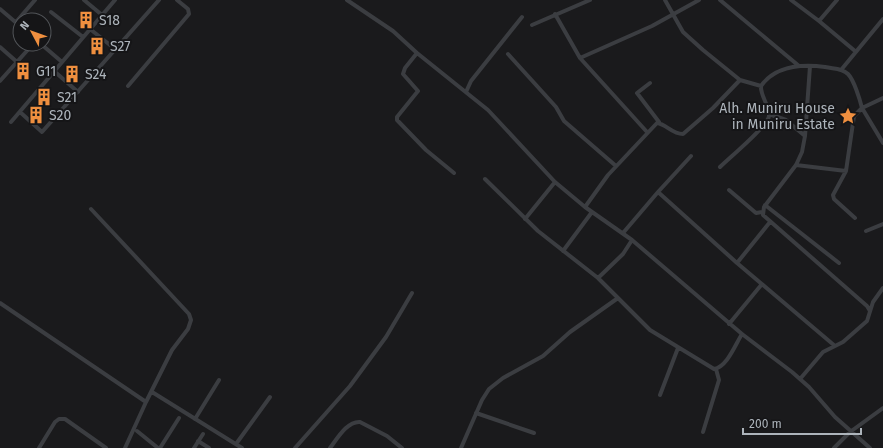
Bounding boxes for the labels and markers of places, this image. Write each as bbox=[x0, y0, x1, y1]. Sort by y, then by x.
building icon: S18 bbox=[76, 10, 96, 30]
place label: S18 bbox=[99, 12, 120, 29]
building icon: S27 bbox=[87, 36, 107, 56]
place label: S27 bbox=[110, 38, 131, 55]
building icon: G11 bbox=[13, 61, 33, 81]
place label: G11 bbox=[36, 63, 56, 80]
building icon: S24 bbox=[62, 64, 82, 84]
place label: S24 bbox=[85, 66, 107, 83]
building icon: S21 bbox=[34, 87, 54, 107]
place label: S21 bbox=[57, 89, 77, 106]
place label: Alh. Muniru House in Muniru Estate bbox=[719, 100, 835, 133]
building icon: S20 bbox=[26, 105, 46, 125]
place icon: Alh. Muniru House in Muniru Estate bbox=[838, 106, 858, 126]
place label: S20 bbox=[49, 107, 71, 124]

